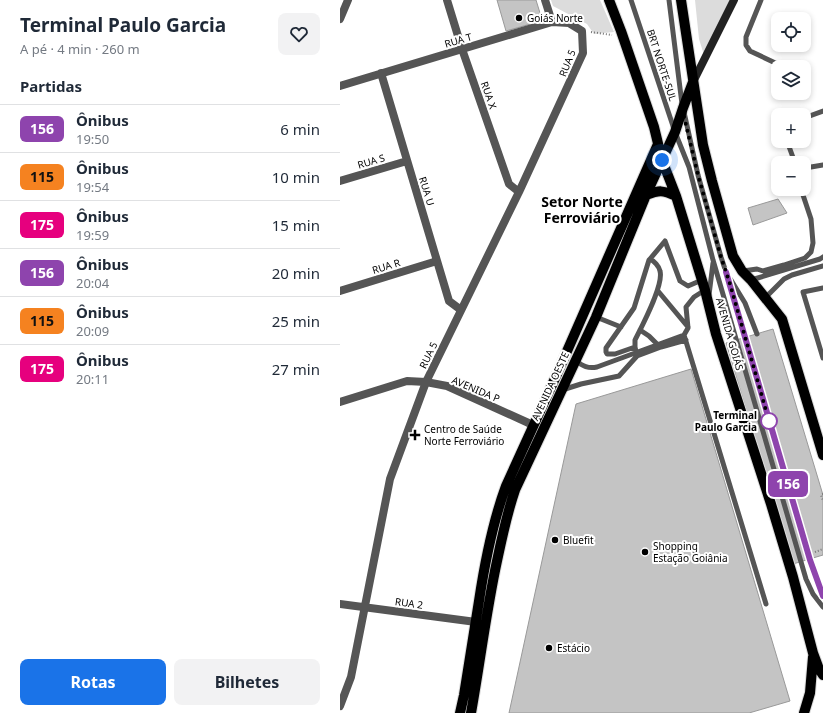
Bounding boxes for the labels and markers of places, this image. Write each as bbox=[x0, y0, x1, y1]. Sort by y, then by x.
place label: Goiás Norte bbox=[527, 11, 583, 25]
marker: Goiás Norte bbox=[514, 13, 524, 23]
place label: Terminal Paulo Garcia bbox=[695, 408, 757, 434]
marker: Terminal Paulo Garcia bbox=[760, 412, 778, 430]
place label: Centro de Saúde Norte Ferroviário bbox=[424, 422, 504, 448]
marker: Centro de Saúde Norte Ferroviário bbox=[409, 429, 421, 441]
place label: Bluefit bbox=[563, 533, 594, 547]
marker: Bluefit bbox=[550, 535, 560, 545]
place label: Shopping Estação Goiânia bbox=[653, 539, 728, 565]
marker: Shopping Estação Goiânia bbox=[640, 547, 650, 557]
place label: Estácio bbox=[557, 641, 590, 655]
marker: Estácio bbox=[544, 643, 554, 653]

